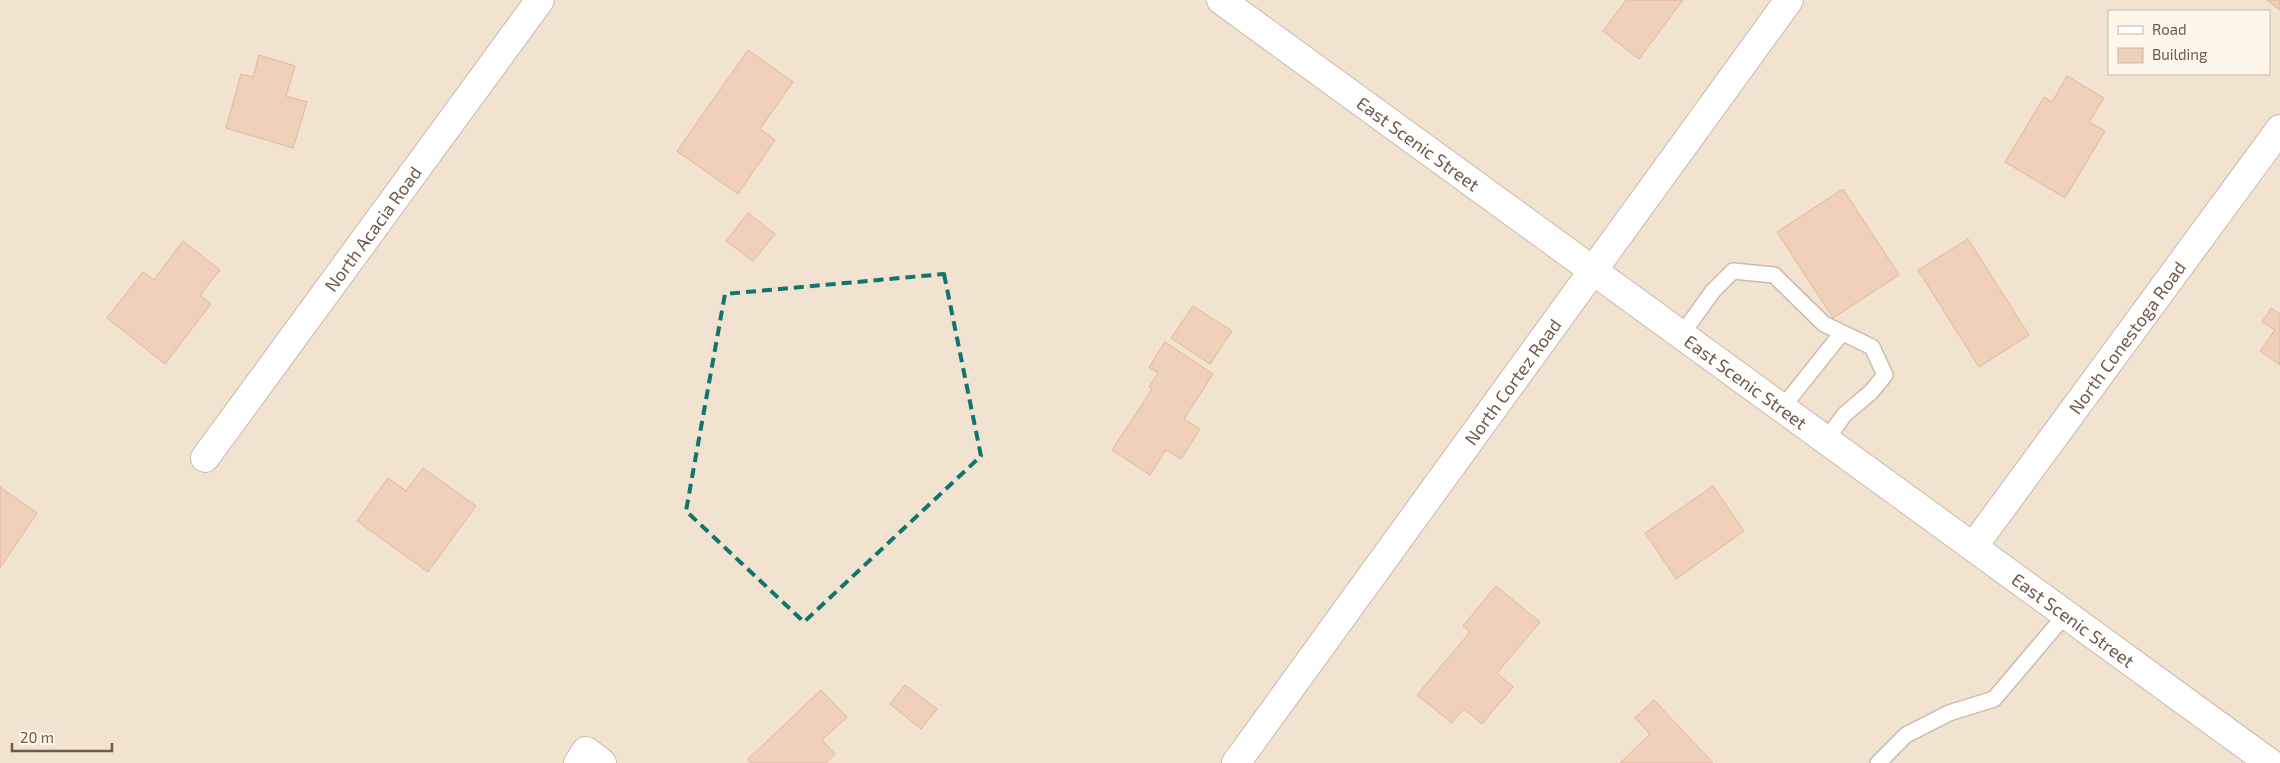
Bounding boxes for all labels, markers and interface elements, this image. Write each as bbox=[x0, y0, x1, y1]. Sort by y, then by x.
legend bbox=[2108, 10, 2270, 75]
text: Road bbox=[2152, 20, 2187, 38]
text: Building bbox=[2152, 45, 2208, 63]
street label: East Scenic Street bbox=[1353, 92, 1484, 196]
street label: North Acacia Road bbox=[320, 162, 426, 296]
street label: North Conestoga Road bbox=[2064, 257, 2190, 418]
street label: North Cortez Road bbox=[1459, 314, 1565, 449]
street label: East Scenic Street bbox=[1680, 330, 1812, 434]
street label: East Scenic Street bbox=[2008, 568, 2139, 672]
scale bar bbox=[12, 720, 112, 752]
text: 20 m bbox=[20, 728, 54, 746]

